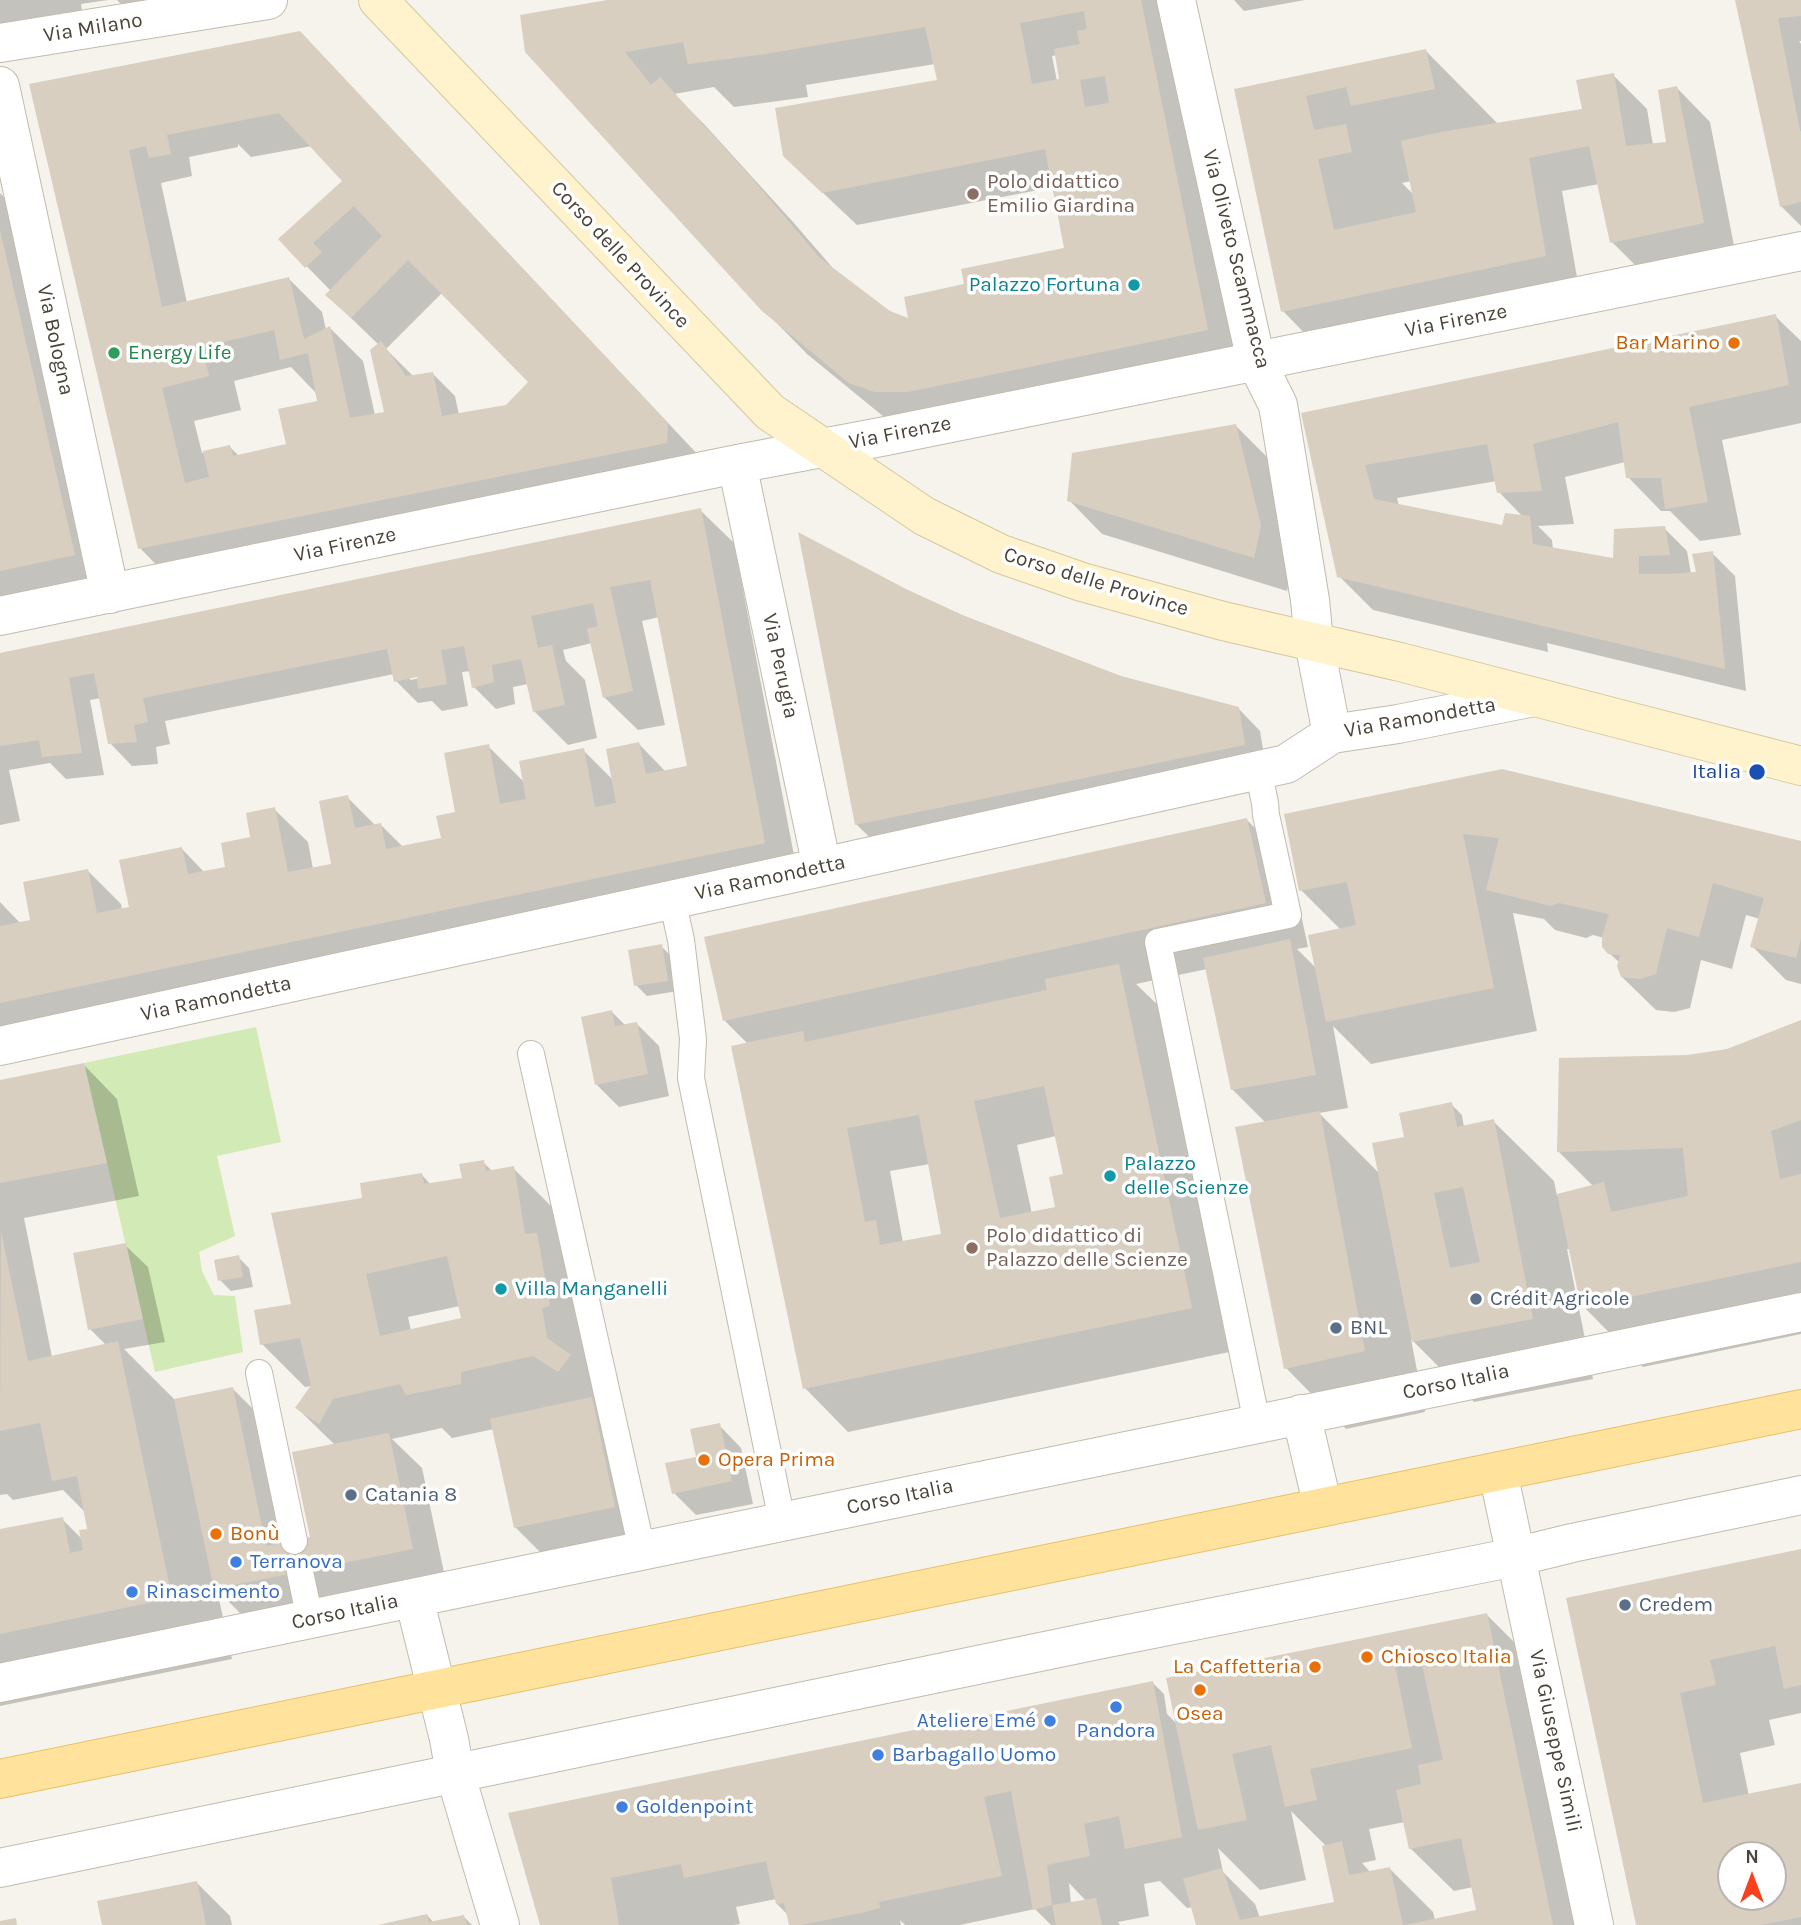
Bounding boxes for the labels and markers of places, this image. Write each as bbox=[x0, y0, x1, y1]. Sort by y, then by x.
place label: Polo didattico Emilio Giardina bbox=[987, 169, 1135, 219]
marker: Polo didattico Emilio Giardina bbox=[965, 186, 981, 202]
place label: Palazzo Fortuna bbox=[969, 272, 1120, 298]
marker: Palazzo Fortuna bbox=[1126, 277, 1142, 293]
place label: Bar Marino bbox=[1615, 330, 1720, 356]
marker: Bar Marino bbox=[1726, 335, 1742, 351]
place label: Energy Life bbox=[128, 340, 232, 366]
marker: Energy Life bbox=[106, 345, 122, 361]
place label: Italia bbox=[1692, 759, 1741, 785]
marker: Italia bbox=[1747, 762, 1767, 782]
place label: Palazzo delle Scienze bbox=[1124, 1151, 1249, 1201]
marker: Palazzo delle Scienze bbox=[1102, 1168, 1118, 1184]
place label: Polo didattico di Palazzo delle Scienze bbox=[986, 1223, 1188, 1273]
marker: Polo didattico di Palazzo delle Scienze bbox=[964, 1240, 980, 1256]
place label: Villa Manganelli bbox=[515, 1276, 668, 1302]
marker: Villa Manganelli bbox=[493, 1281, 509, 1297]
place label: Crédit Agricole bbox=[1490, 1286, 1630, 1312]
marker: Crédit Agricole bbox=[1468, 1291, 1484, 1307]
place label: BNL bbox=[1350, 1315, 1387, 1341]
marker: BNL bbox=[1328, 1320, 1344, 1336]
place label: Opera Prima bbox=[718, 1447, 835, 1473]
marker: Opera Prima bbox=[696, 1452, 712, 1468]
place label: Catania 8 bbox=[365, 1482, 457, 1508]
marker: Catania 8 bbox=[343, 1487, 359, 1503]
place label: Bonù bbox=[230, 1521, 280, 1547]
marker: Bonù bbox=[208, 1526, 224, 1542]
place label: Terranova bbox=[250, 1549, 343, 1575]
marker: Terranova bbox=[228, 1554, 244, 1570]
place label: Rinascimento bbox=[146, 1579, 280, 1605]
marker: Rinascimento bbox=[124, 1584, 140, 1600]
place label: Credem bbox=[1639, 1592, 1713, 1618]
marker: Credem bbox=[1617, 1597, 1633, 1613]
place label: Chiosco Italia bbox=[1381, 1644, 1512, 1670]
marker: Chiosco Italia bbox=[1359, 1649, 1375, 1665]
place label: La Caffetteria bbox=[1173, 1654, 1301, 1680]
marker: La Caffetteria bbox=[1307, 1659, 1323, 1675]
marker: Osea bbox=[1192, 1682, 1208, 1698]
marker: Pandora bbox=[1108, 1699, 1124, 1715]
place label: Osea bbox=[1177, 1701, 1223, 1727]
place label: Ateliere Emé bbox=[917, 1708, 1036, 1734]
marker: Ateliere Emé bbox=[1042, 1713, 1058, 1729]
place label: Pandora bbox=[1077, 1718, 1155, 1744]
place label: Barbagallo Uomo bbox=[892, 1742, 1056, 1768]
marker: Barbagallo Uomo bbox=[870, 1747, 886, 1763]
place label: Goldenpoint bbox=[636, 1794, 753, 1820]
marker: Goldenpoint bbox=[614, 1799, 630, 1815]

